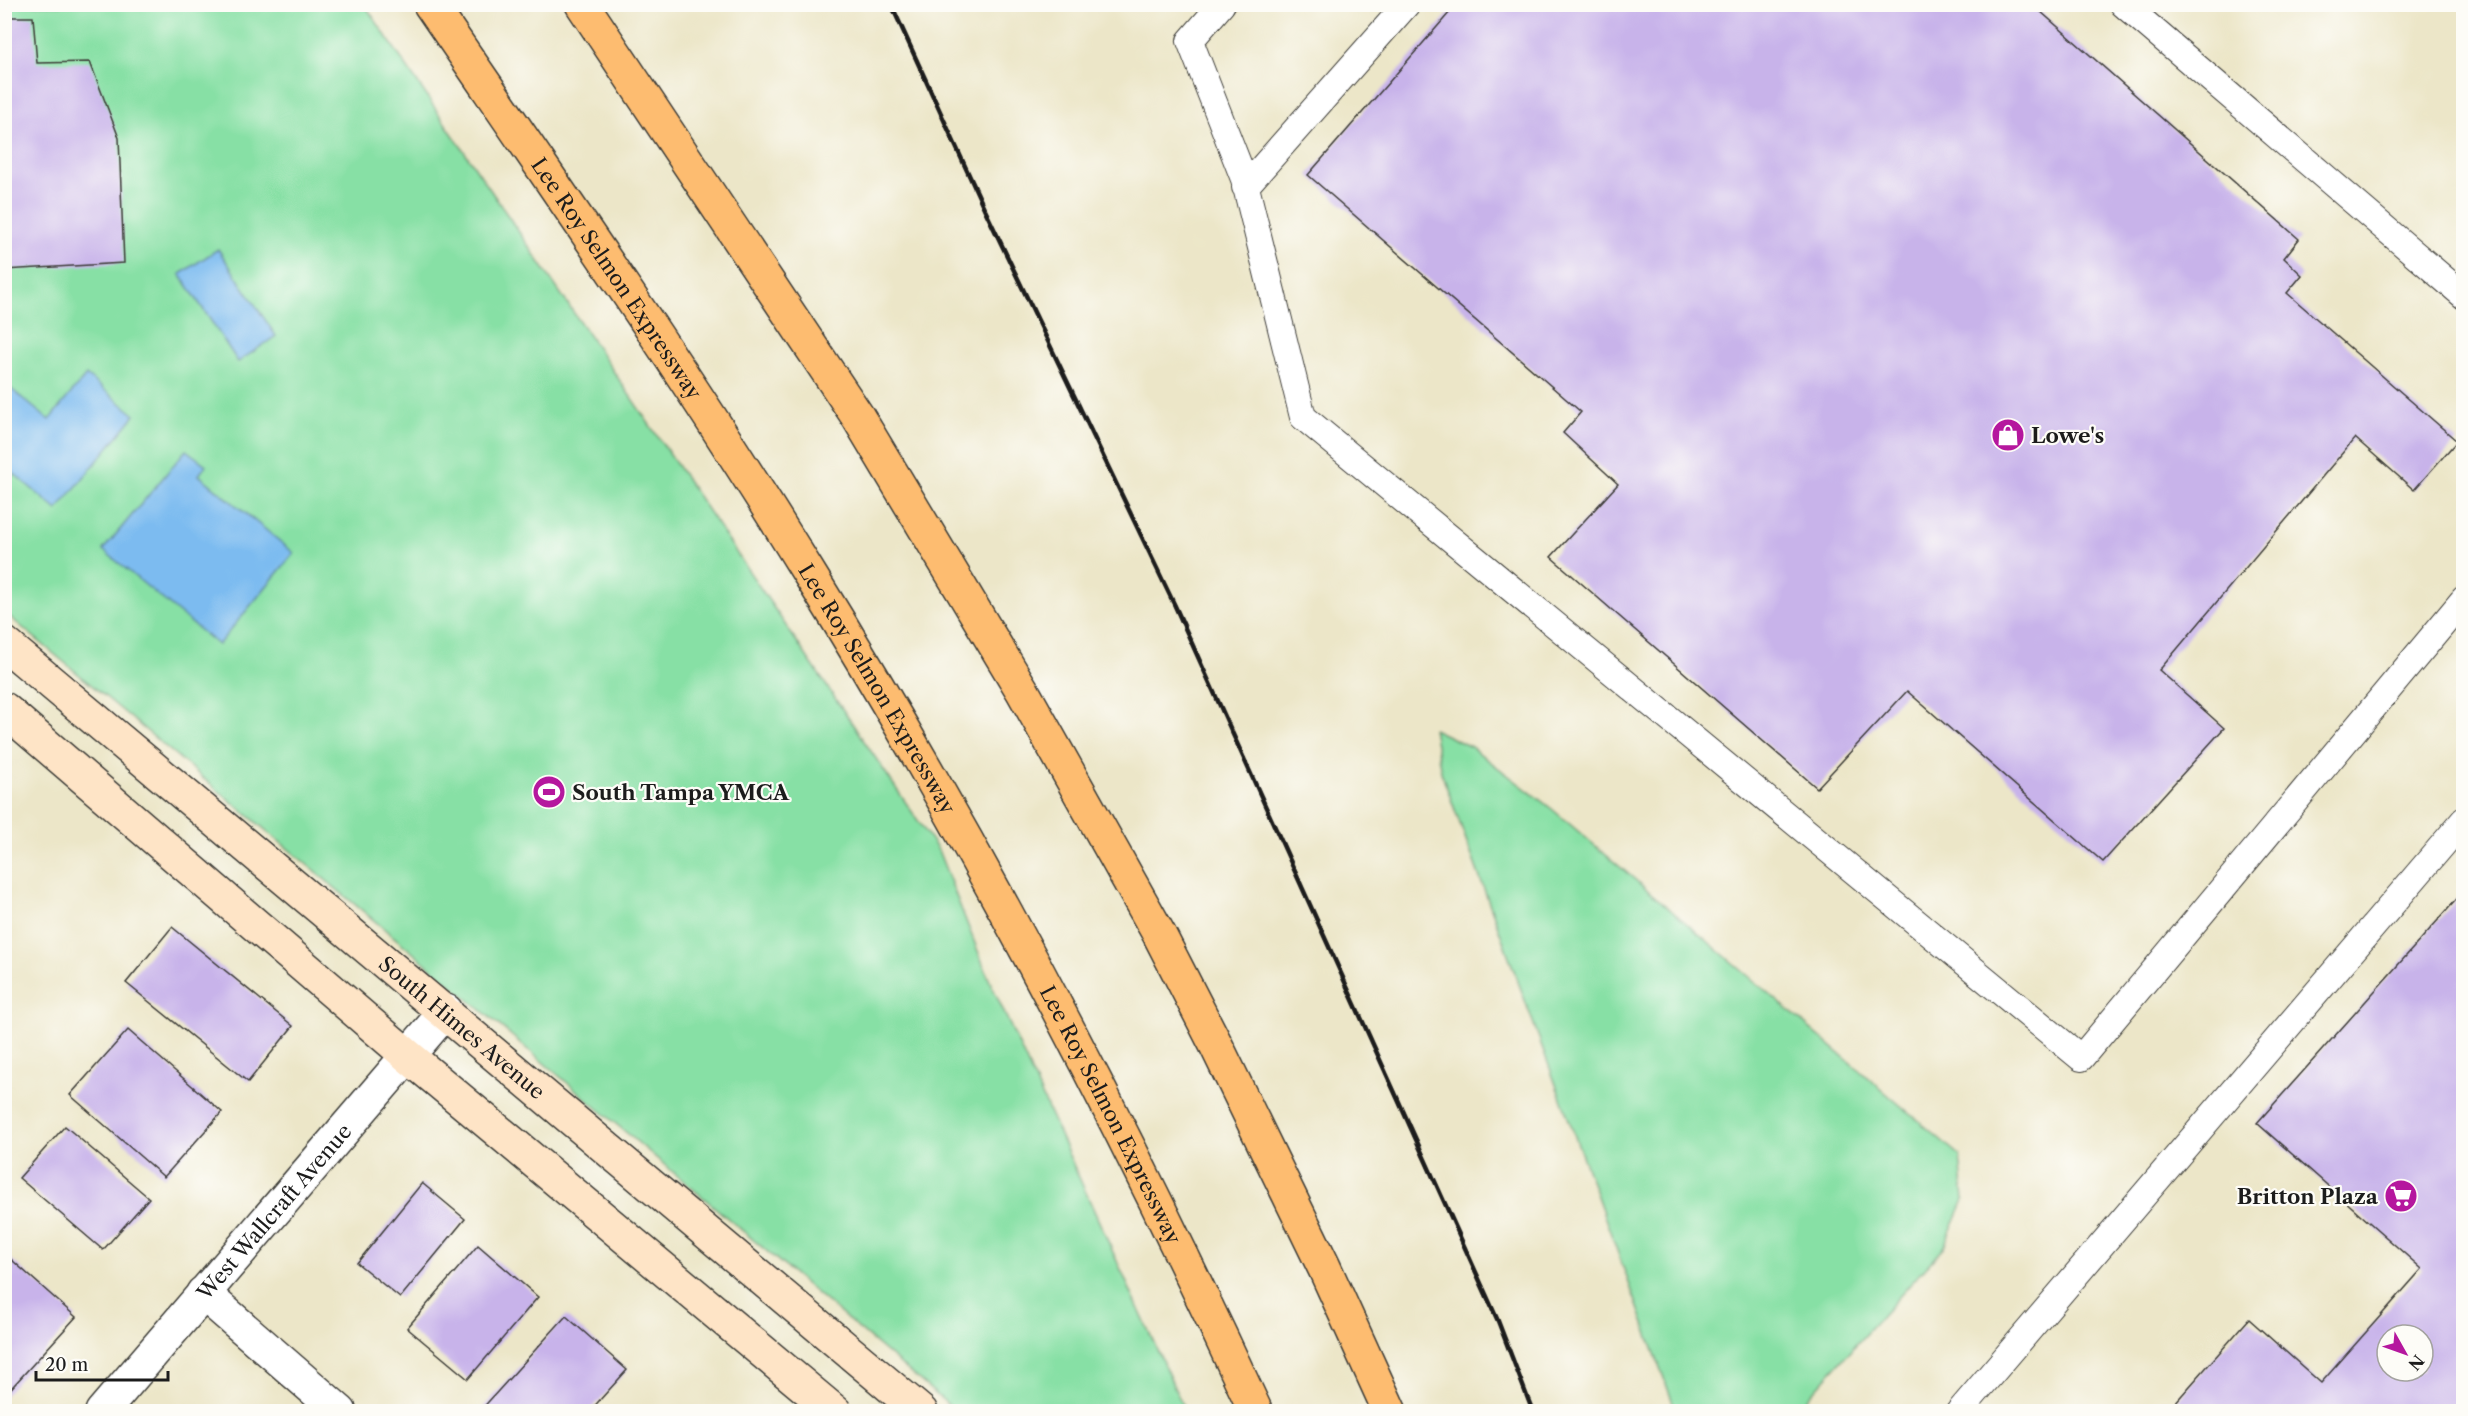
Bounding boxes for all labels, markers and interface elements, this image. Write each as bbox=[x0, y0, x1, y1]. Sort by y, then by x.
street label: Lee Roy Selmon Expressway bbox=[527, 153, 707, 404]
shop icon: Lowe's bbox=[1990, 417, 2026, 453]
place label: Lowe's bbox=[2031, 423, 2104, 448]
street label: Lee Roy Selmon Expressway bbox=[794, 559, 961, 818]
sports icon: South Tampa YMCA bbox=[531, 774, 567, 810]
place label: South Tampa YMCA bbox=[572, 780, 790, 805]
street label: South Himes Avenue bbox=[374, 951, 550, 1104]
street label: Lee Roy Selmon Expressway bbox=[1035, 981, 1187, 1248]
street label: West Wallcraft Avenue bbox=[191, 1119, 356, 1305]
supermarket icon: Britton Plaza bbox=[2383, 1178, 2419, 1214]
place label: Britton Plaza bbox=[2237, 1184, 2379, 1209]
north arrow bbox=[2375, 1323, 2435, 1383]
scale bar bbox=[36, 1344, 168, 1382]
text: N bbox=[2404, 1351, 2429, 1374]
text: 20 m bbox=[45, 1354, 89, 1376]

